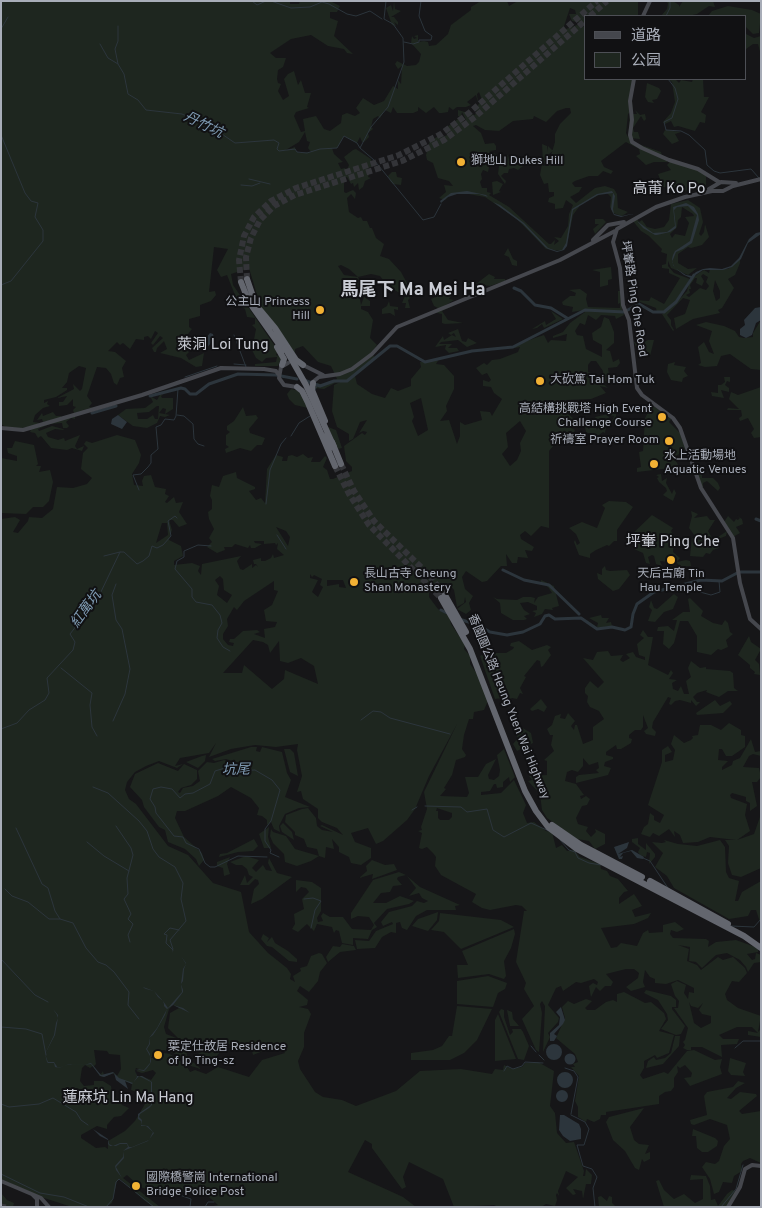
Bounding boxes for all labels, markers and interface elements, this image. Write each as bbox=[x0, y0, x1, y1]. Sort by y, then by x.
legend bbox=[584, 15, 747, 80]
text: 道路 bbox=[631, 27, 661, 46]
text: 公园 bbox=[631, 52, 661, 71]
water label: 丹竹坑 bbox=[180, 109, 226, 143]
place label: 獅地山 Dukes Hill bbox=[471, 155, 563, 169]
marker: 獅地山 Dukes Hill bbox=[455, 156, 467, 168]
district label: 高莆 Ko Po bbox=[633, 181, 705, 199]
street label: 坪輋路 Ping Che Road bbox=[617, 240, 649, 358]
district label: 馬尾下 Ma Mei Ha bbox=[341, 280, 485, 302]
place label: 公主山 Princess Hill bbox=[225, 296, 310, 324]
marker: 公主山 Princess Hill bbox=[314, 304, 326, 316]
district label: 萊洞 Loi Tung bbox=[177, 337, 269, 355]
place label: 大砍篤 Tai Hom Tuk bbox=[550, 374, 655, 388]
marker: 大砍篤 Tai Hom Tuk bbox=[534, 375, 546, 387]
place label: 高結構挑戰塔 High Event Challenge Course bbox=[519, 403, 652, 431]
marker: 高結構挑戰塔 High Event Challenge Course bbox=[656, 411, 668, 423]
place label: 祈禱室 Prayer Room bbox=[550, 434, 659, 448]
marker: 祈禱室 Prayer Room bbox=[663, 435, 675, 447]
place label: 水上活動場地 Aquatic Venues bbox=[664, 450, 747, 478]
marker: 水上活動場地 Aquatic Venues bbox=[648, 458, 660, 470]
district label: 坪輋 Ping Che bbox=[626, 534, 720, 552]
marker: 天后古廟 Tin Hau Temple bbox=[665, 554, 677, 566]
place label: 長山古寺 Cheung Shan Monastery bbox=[364, 568, 457, 596]
place label: 天后古廟 Tin Hau Temple bbox=[637, 568, 705, 596]
marker: 長山古寺 Cheung Shan Monastery bbox=[348, 576, 360, 588]
water label: 紅萬坑 bbox=[68, 588, 106, 632]
street label: 香園圍公路 Heung Yuen Wai Highway bbox=[464, 612, 552, 802]
water label: 坑尾 bbox=[222, 762, 250, 780]
place label: 葉定仕故居 Residence of Ip Ting-sz bbox=[168, 1041, 286, 1069]
marker: 葉定仕故居 Residence of Ip Ting-sz bbox=[152, 1049, 164, 1061]
district label: 蓮麻坑 Lin Ma Hang bbox=[63, 1090, 193, 1108]
place label: 國際橋警崗 International Bridge Police Post bbox=[146, 1172, 278, 1200]
marker: 國際橋警崗 International Bridge Police Post bbox=[130, 1180, 142, 1192]

